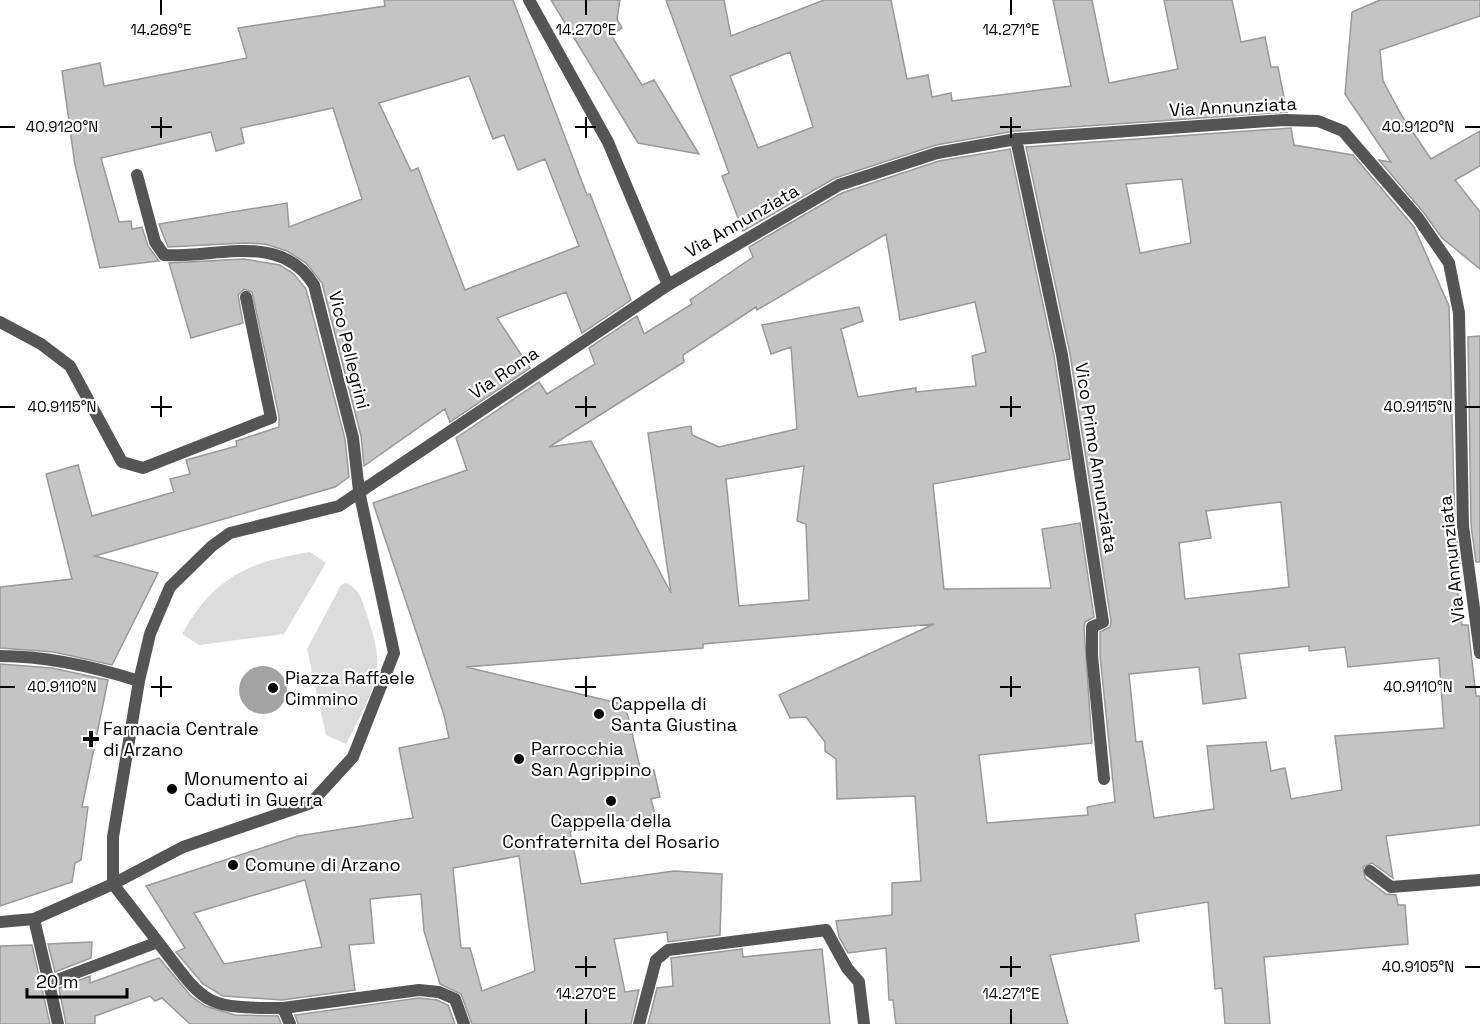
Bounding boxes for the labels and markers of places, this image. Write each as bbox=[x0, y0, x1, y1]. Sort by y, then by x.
place label: Piazza Raffaele Cimmino bbox=[285, 666, 415, 710]
marker: Piazza Raffaele Cimmino bbox=[266, 681, 280, 695]
place label: Cappella di Santa Giustina bbox=[611, 692, 737, 736]
marker: Cappella di Santa Giustina bbox=[592, 707, 606, 721]
place label: Farmacia Centrale di Arzano bbox=[103, 717, 259, 761]
marker: Farmacia Centrale di Arzano bbox=[84, 732, 98, 746]
place label: Parrocchia San Agrippino bbox=[531, 737, 652, 781]
marker: Parrocchia San Agrippino bbox=[512, 752, 526, 766]
place label: Monumento ai Caduti in Guerra bbox=[184, 767, 323, 811]
marker: Monumento ai Caduti in Guerra bbox=[165, 782, 179, 796]
marker: Cappella della Confraternita del Rosario bbox=[604, 794, 618, 808]
place label: Cappella della Confraternita del Rosario bbox=[502, 809, 720, 853]
place label: Comune di Arzano bbox=[245, 853, 401, 876]
marker: Comune di Arzano bbox=[226, 858, 240, 872]

